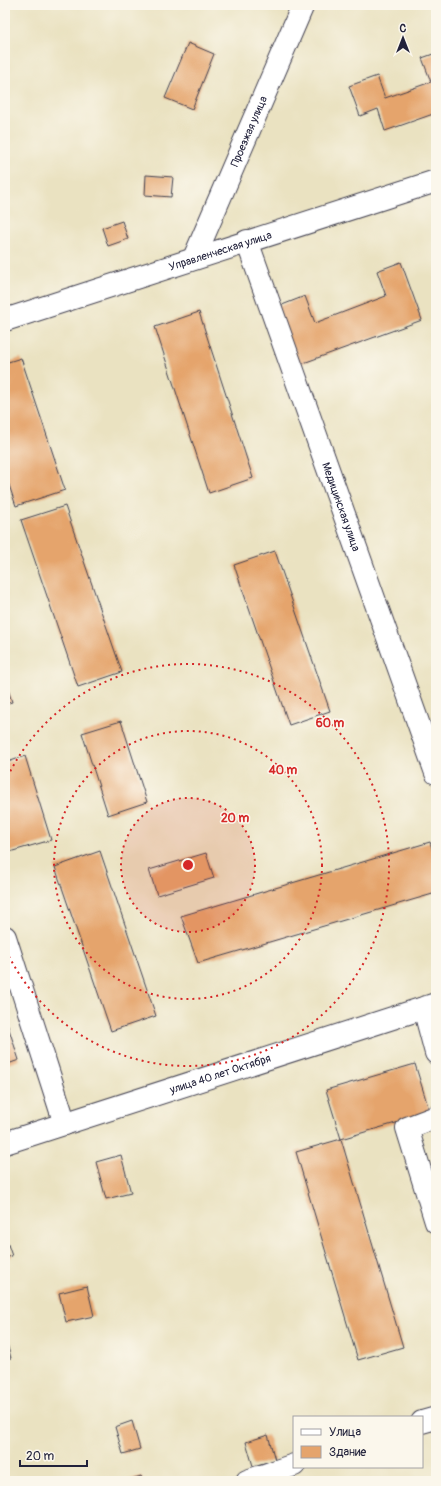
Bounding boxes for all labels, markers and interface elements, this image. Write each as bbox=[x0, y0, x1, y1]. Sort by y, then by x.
north arrow bbox=[383, 18, 423, 58]
text: С bbox=[400, 22, 407, 35]
street label: Проезжая улица bbox=[228, 94, 270, 169]
street label: Управленческая улица bbox=[167, 228, 273, 274]
street label: Медицинская улица bbox=[319, 461, 363, 553]
text: 60 m bbox=[316, 716, 345, 731]
text: 40 m bbox=[268, 763, 298, 778]
text: 20 m bbox=[221, 811, 249, 826]
centre of rings bbox=[181, 858, 195, 872]
street label: улица 40 лет Октября bbox=[167, 1052, 272, 1097]
legend bbox=[293, 1416, 423, 1468]
text: Улица bbox=[329, 1425, 361, 1440]
scale bar bbox=[20, 1442, 87, 1468]
text: Здание bbox=[329, 1445, 366, 1460]
text: 20 m bbox=[26, 1449, 55, 1464]

